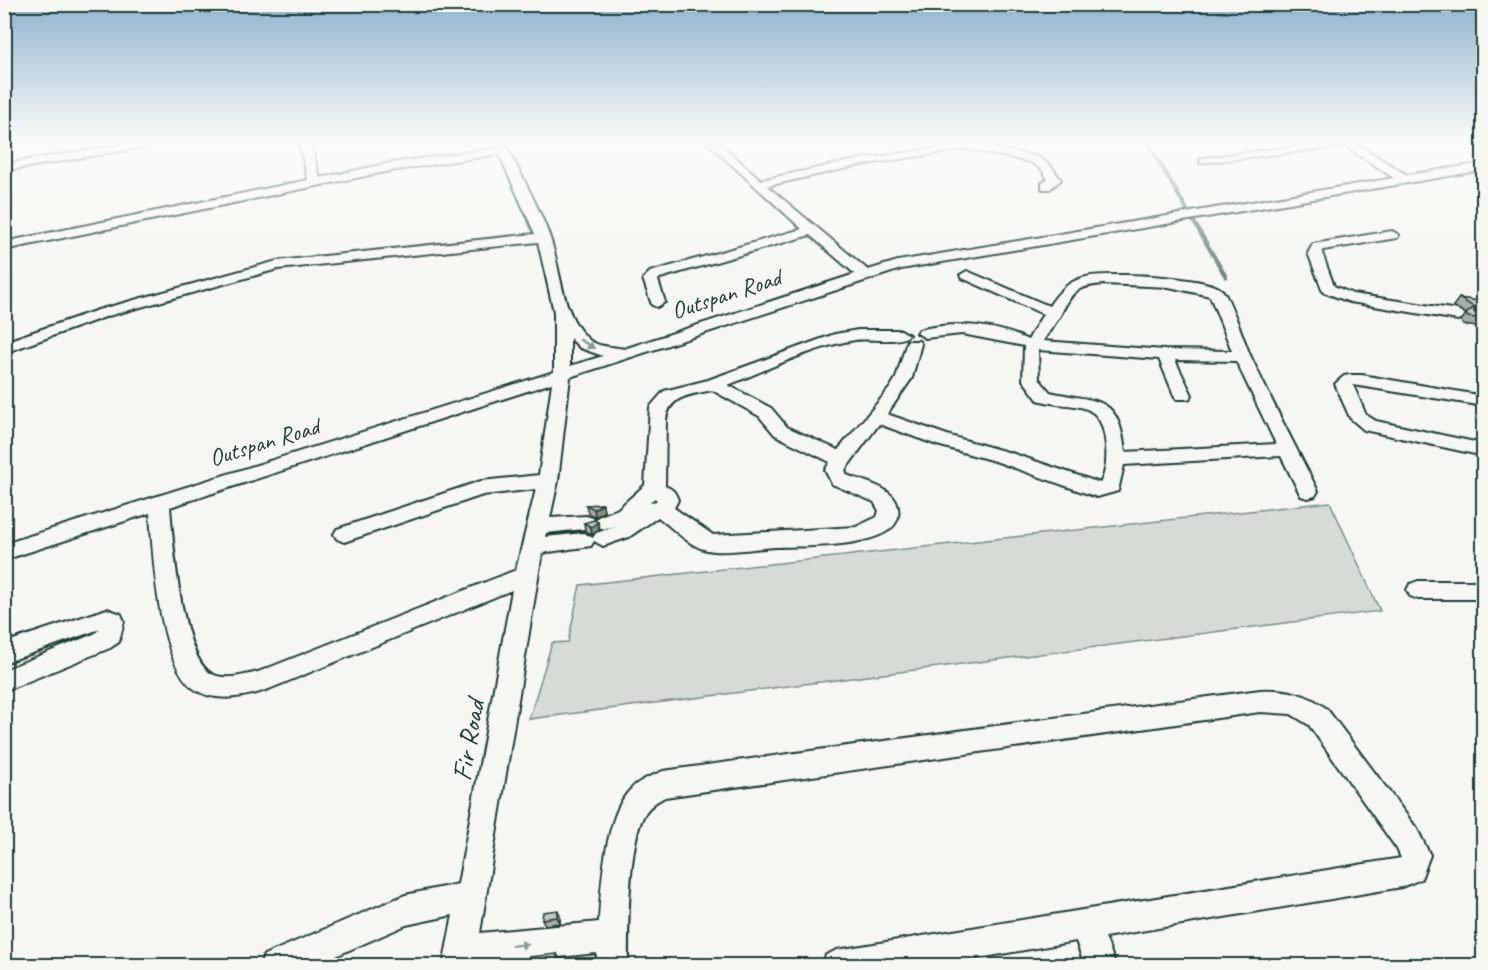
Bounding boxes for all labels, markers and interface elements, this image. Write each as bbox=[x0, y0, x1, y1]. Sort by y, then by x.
street label: Outspan Road bbox=[668, 261, 788, 326]
one-way arrow bbox=[579, 339, 596, 349]
street label: Outspan Road bbox=[205, 410, 326, 473]
street label: Fir Road bbox=[444, 693, 493, 783]
one-way arrow bbox=[511, 940, 530, 950]

